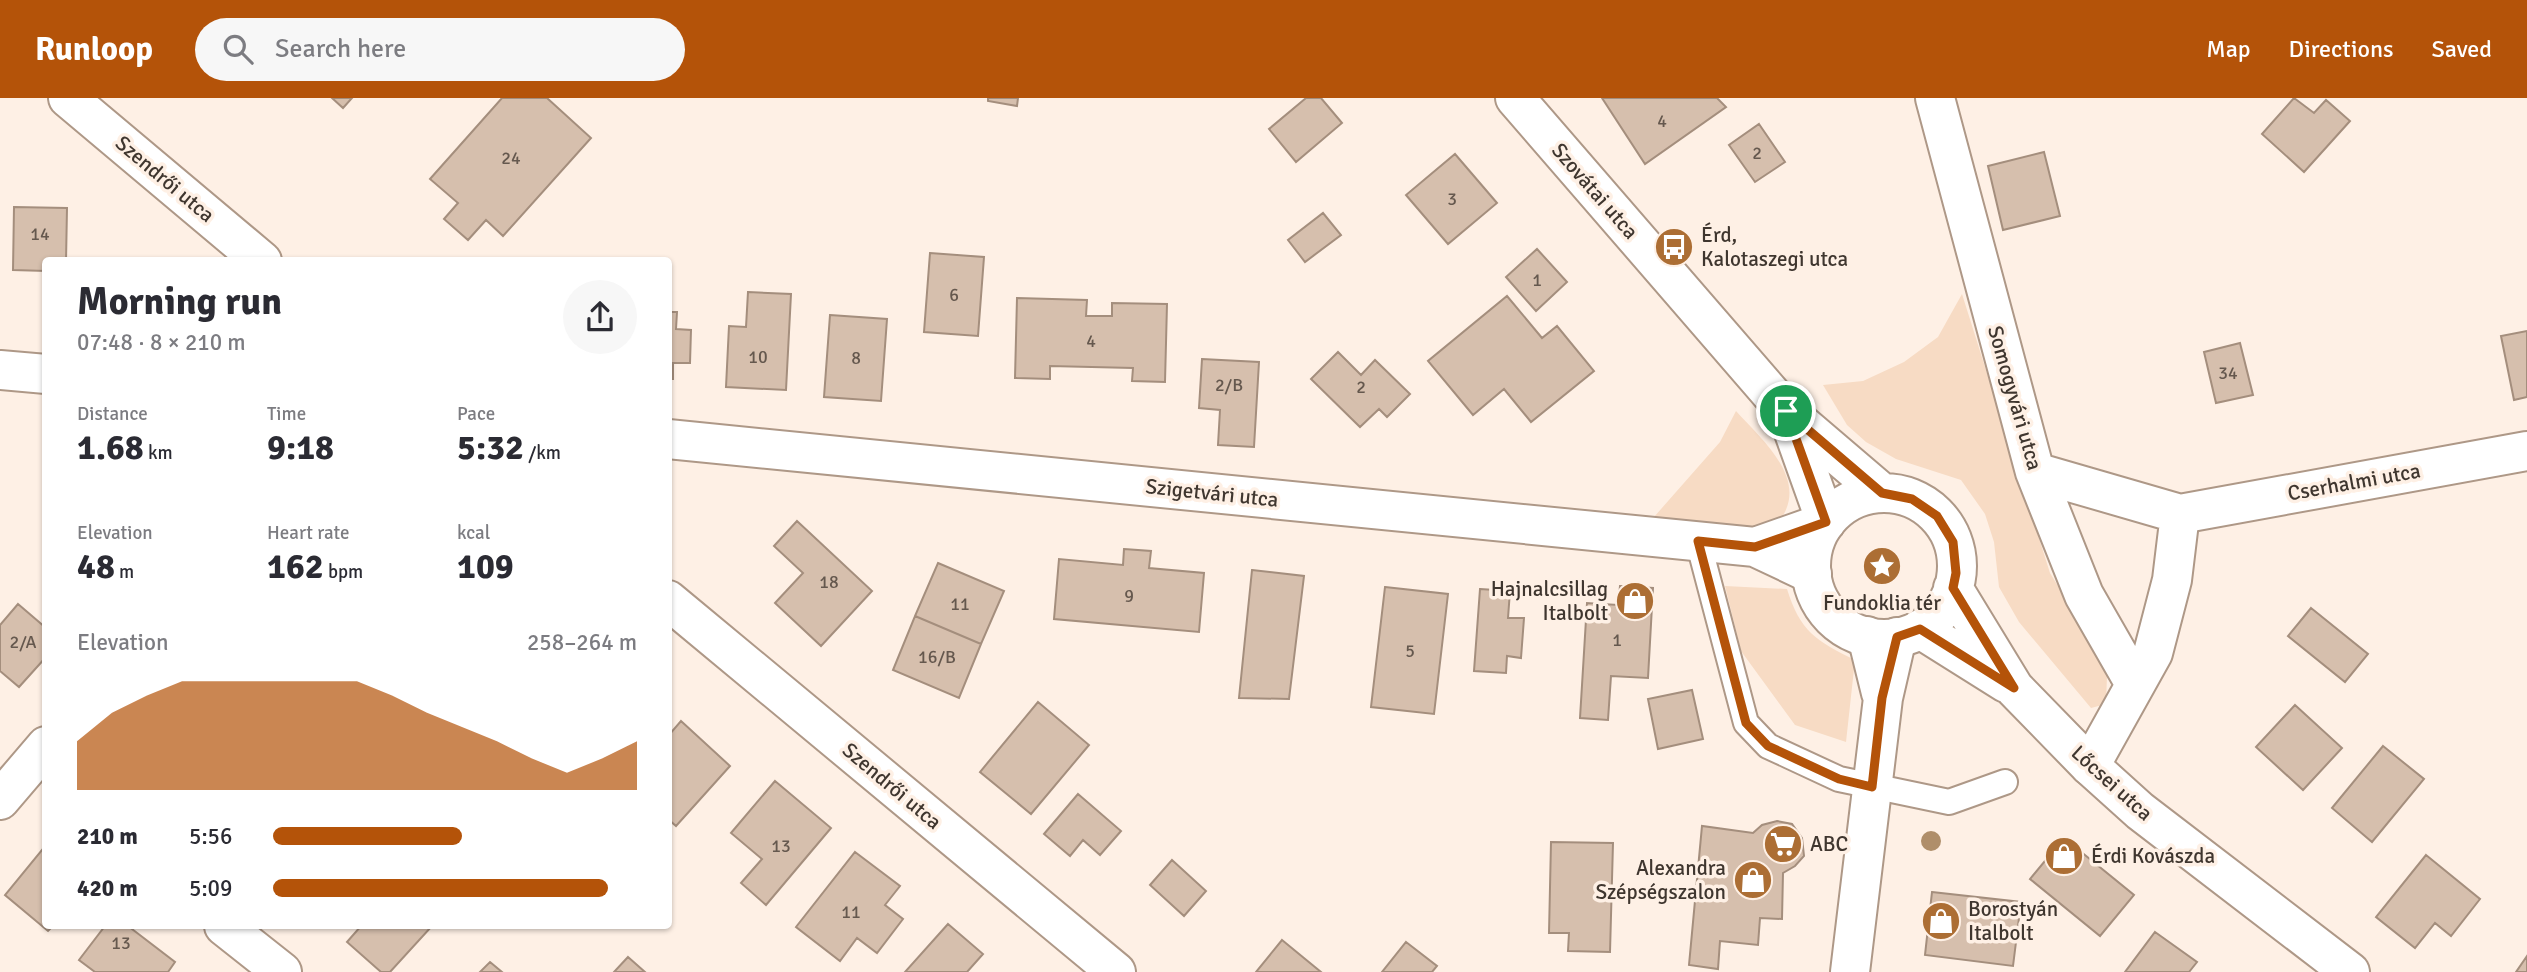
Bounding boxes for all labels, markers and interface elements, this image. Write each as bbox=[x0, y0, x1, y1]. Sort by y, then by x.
search box bbox=[195, 18, 685, 81]
text: Runloop bbox=[35, 29, 153, 70]
icon: search bbox=[219, 30, 257, 68]
text: Search here bbox=[275, 33, 406, 65]
text: Map bbox=[2206, 34, 2251, 64]
text: Directions bbox=[2289, 34, 2394, 64]
text: Saved bbox=[2432, 34, 2492, 64]
house number: 4 bbox=[1657, 110, 1667, 132]
street label: Szendrői utca bbox=[110, 130, 220, 228]
street label: Szovátai utca bbox=[1546, 138, 1644, 244]
house number: 2 bbox=[1752, 142, 1762, 164]
house number: 24 bbox=[501, 147, 521, 169]
house number: 3 bbox=[1447, 188, 1457, 210]
place label: Érd, Kalotaszegi utca bbox=[1701, 222, 1848, 272]
house number: 14 bbox=[30, 223, 50, 245]
bus stop icon: Érd, Kalotaszegi utca bbox=[1653, 226, 1695, 268]
house number: 1 bbox=[1532, 269, 1542, 291]
text: Morning run bbox=[77, 278, 282, 325]
button: share bbox=[563, 280, 637, 354]
house number: 6 bbox=[949, 284, 959, 306]
street label: Somogyvári utca bbox=[1982, 323, 2048, 473]
text: 07:48 · 8 × 210 m bbox=[77, 328, 246, 357]
house number: 4 bbox=[1086, 330, 1096, 352]
house number: 10 bbox=[748, 346, 768, 368]
house number: 8 bbox=[851, 347, 861, 369]
house number: 34 bbox=[2218, 362, 2238, 384]
house number: 2/B bbox=[1215, 374, 1243, 396]
house number: 2 bbox=[1356, 376, 1366, 398]
pin bbox=[1756, 381, 1816, 441]
icon: arrive bbox=[1767, 392, 1805, 430]
text: Distance bbox=[77, 402, 148, 426]
text: Time bbox=[267, 402, 306, 426]
text: Pace bbox=[457, 402, 495, 426]
text: 1.68 bbox=[77, 426, 144, 469]
text: 9:18 bbox=[267, 426, 334, 469]
text: 5:32 bbox=[457, 426, 524, 469]
text: km bbox=[144, 441, 173, 465]
text: /km bbox=[524, 441, 561, 465]
street label: Cserhalmi utca bbox=[2285, 458, 2423, 506]
street label: Szigetvári utca bbox=[1144, 473, 1280, 513]
text: Elevation bbox=[77, 521, 153, 545]
text: Heart rate bbox=[267, 521, 349, 545]
text: kcal bbox=[457, 521, 490, 545]
text: 48 bbox=[77, 545, 115, 588]
text: 162 bbox=[267, 545, 324, 588]
text: 109 bbox=[457, 545, 514, 588]
place icon: Fundoklia tér bbox=[1861, 545, 1903, 587]
text: m bbox=[115, 560, 134, 584]
text: bpm bbox=[324, 560, 363, 584]
house number: 18 bbox=[819, 571, 839, 593]
place label: Hajnalcsillag Italbolt bbox=[1491, 576, 1608, 626]
shop icon: Hajnalcsillag Italbolt bbox=[1614, 580, 1656, 622]
house number: 9 bbox=[1124, 585, 1134, 607]
place label: Fundoklia tér bbox=[1823, 590, 1941, 616]
house number: 11 bbox=[950, 593, 970, 615]
text: Elevation bbox=[77, 628, 169, 657]
text: 258–264 m bbox=[527, 628, 637, 657]
house number: 1 bbox=[1612, 629, 1622, 651]
house number: 2/A bbox=[10, 631, 36, 653]
house number: 5 bbox=[1405, 640, 1415, 662]
house number: 16/B bbox=[918, 646, 956, 668]
street label: Szendrői utca bbox=[837, 737, 947, 835]
street label: Lőcsei utca bbox=[2066, 740, 2158, 826]
text: 210 m bbox=[77, 822, 138, 851]
text: 5:56 bbox=[189, 822, 232, 851]
supermarket icon: ABC bbox=[1762, 823, 1804, 865]
place label: ABC bbox=[1810, 831, 1848, 857]
house number: 13 bbox=[771, 835, 791, 857]
shop icon: Érdi Kovászda bbox=[2043, 835, 2085, 877]
place label: Érdi Kovászda bbox=[2091, 843, 2215, 869]
place label: Alexandra Szépségszalon bbox=[1595, 855, 1726, 905]
shop icon: Alexandra Szépségszalon bbox=[1732, 859, 1774, 901]
text: 420 m bbox=[77, 874, 138, 903]
text: 5:09 bbox=[189, 874, 232, 903]
place label: Borostyán Italbolt bbox=[1968, 896, 2058, 946]
shop icon: Borostyán Italbolt bbox=[1920, 900, 1962, 942]
house number: 11 bbox=[841, 901, 861, 923]
house number: 13 bbox=[111, 932, 131, 954]

